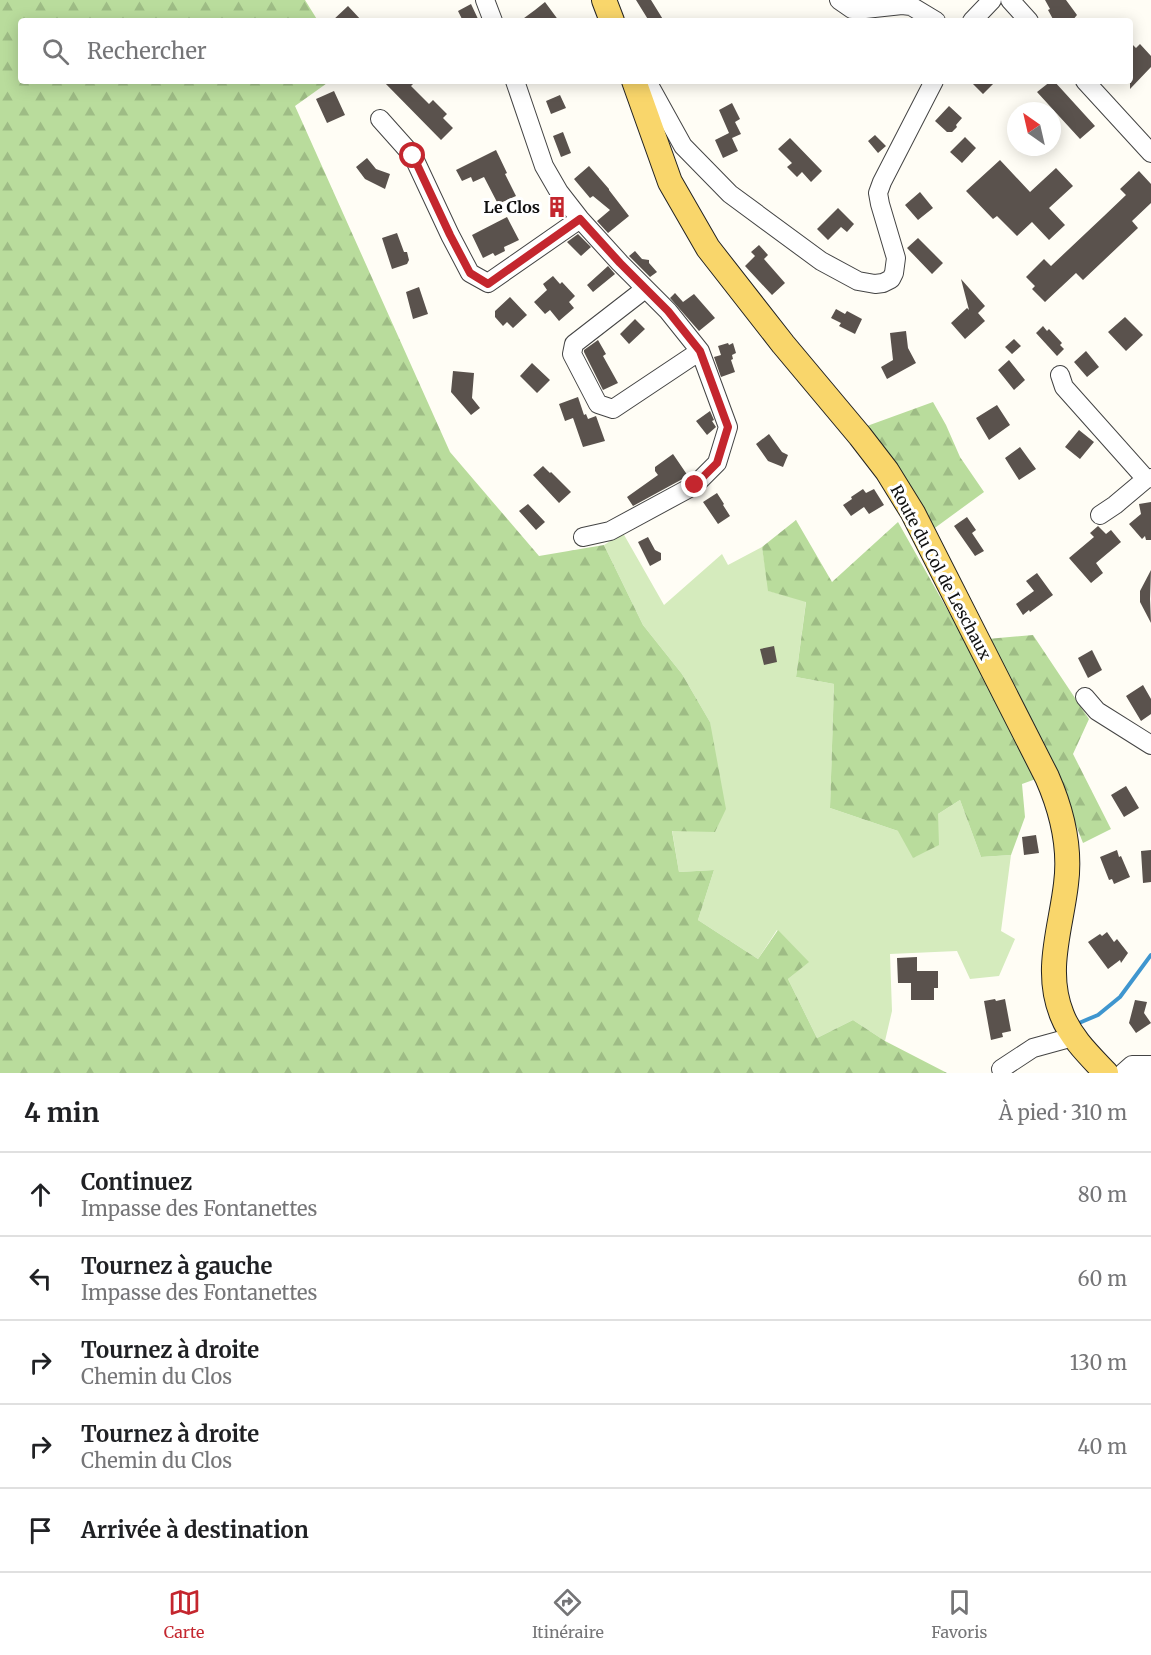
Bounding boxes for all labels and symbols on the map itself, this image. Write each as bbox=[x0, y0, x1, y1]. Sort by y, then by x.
north arrow bbox=[1007, 102, 1061, 156]
route start bbox=[399, 142, 425, 168]
building icon: Le Clos bbox=[545, 195, 569, 219]
place label: Le Clos bbox=[484, 197, 540, 217]
route end bbox=[681, 471, 707, 497]
street label: Route du Col de Leschaux bbox=[886, 481, 996, 663]

